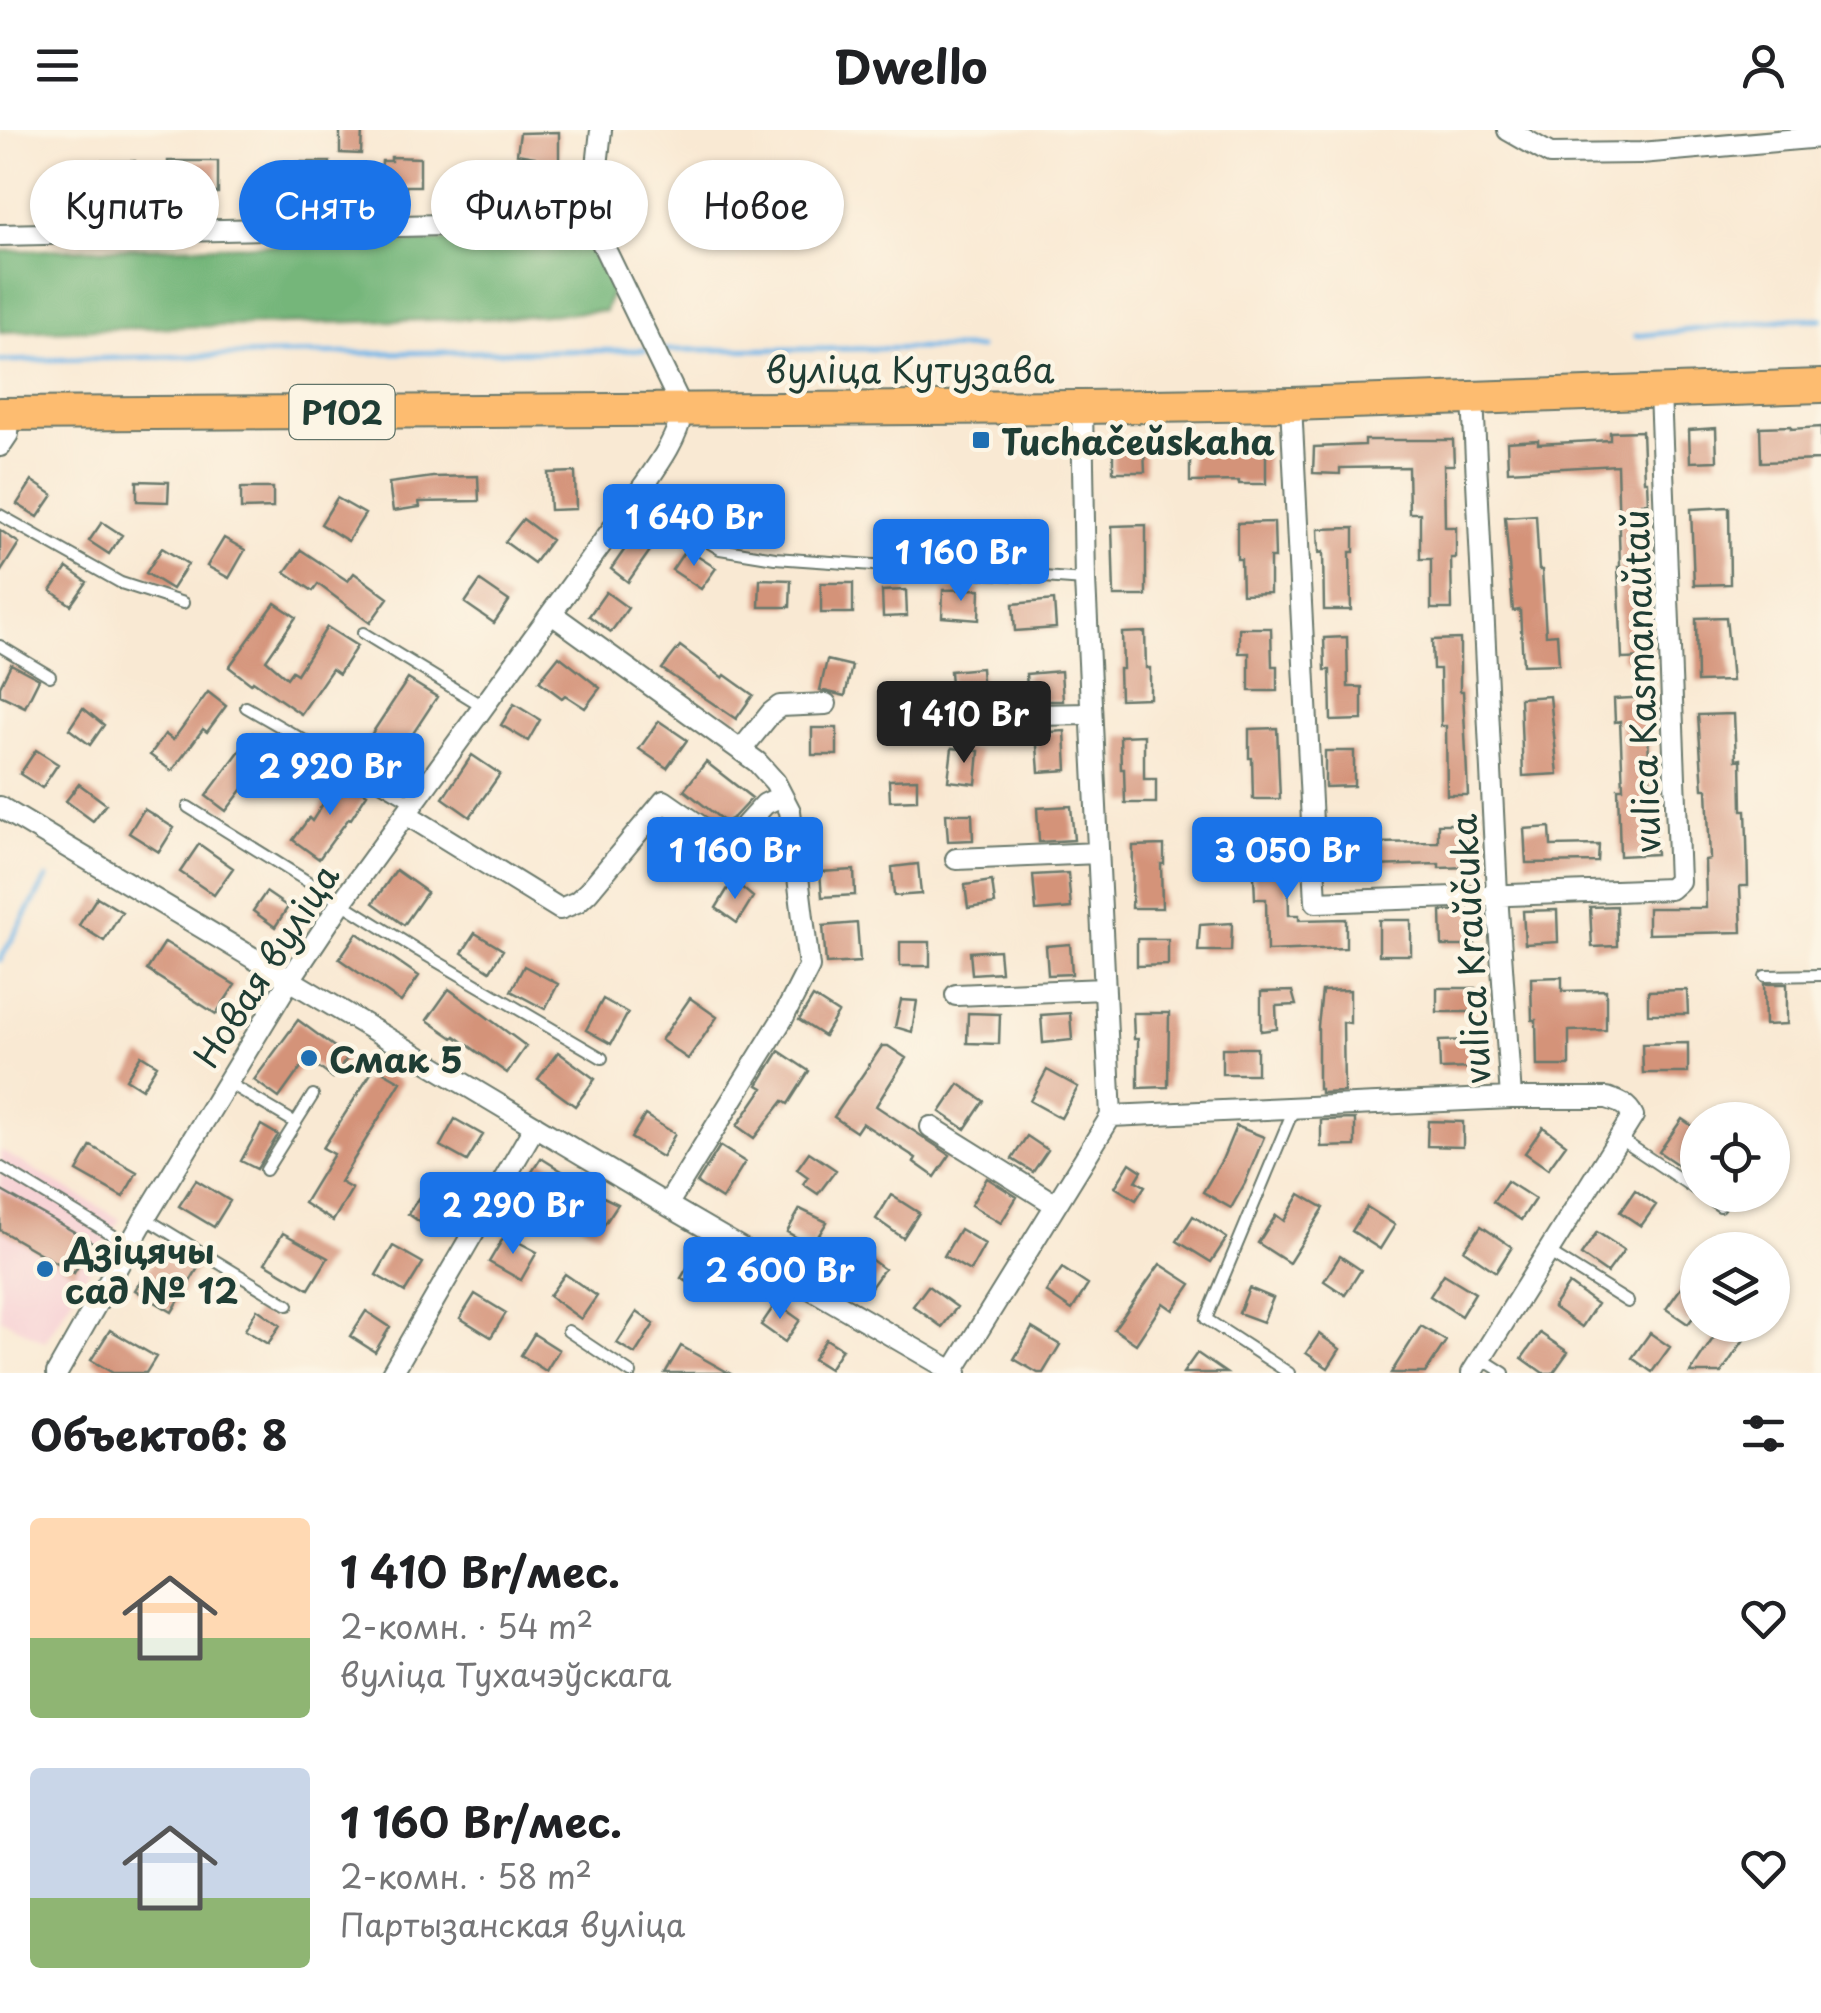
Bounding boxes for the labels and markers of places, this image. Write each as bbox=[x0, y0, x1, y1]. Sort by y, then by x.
place label: Tuchačeŭskaha bbox=[1001, 414, 1275, 467]
marker: Tuchačeŭskaha bbox=[970, 429, 992, 451]
pin: 1 640 Br bbox=[591, 484, 797, 569]
pin: 1 160 Br bbox=[858, 519, 1064, 604]
pin: 1 410 Br bbox=[861, 681, 1067, 766]
pin: 2 920 Br bbox=[227, 733, 433, 818]
pin: 1 160 Br bbox=[632, 817, 838, 902]
pin: 3 050 Br bbox=[1184, 817, 1390, 902]
place label: Смак 5 bbox=[329, 1032, 463, 1085]
marker: Смак 5 bbox=[298, 1047, 320, 1069]
pin: 2 290 Br bbox=[410, 1172, 616, 1257]
place label: Дзіцячы сад № 12 bbox=[63, 1223, 239, 1316]
pin: 2 600 Br bbox=[677, 1237, 883, 1322]
marker: Дзіцячы сад № 12 bbox=[34, 1258, 56, 1280]

